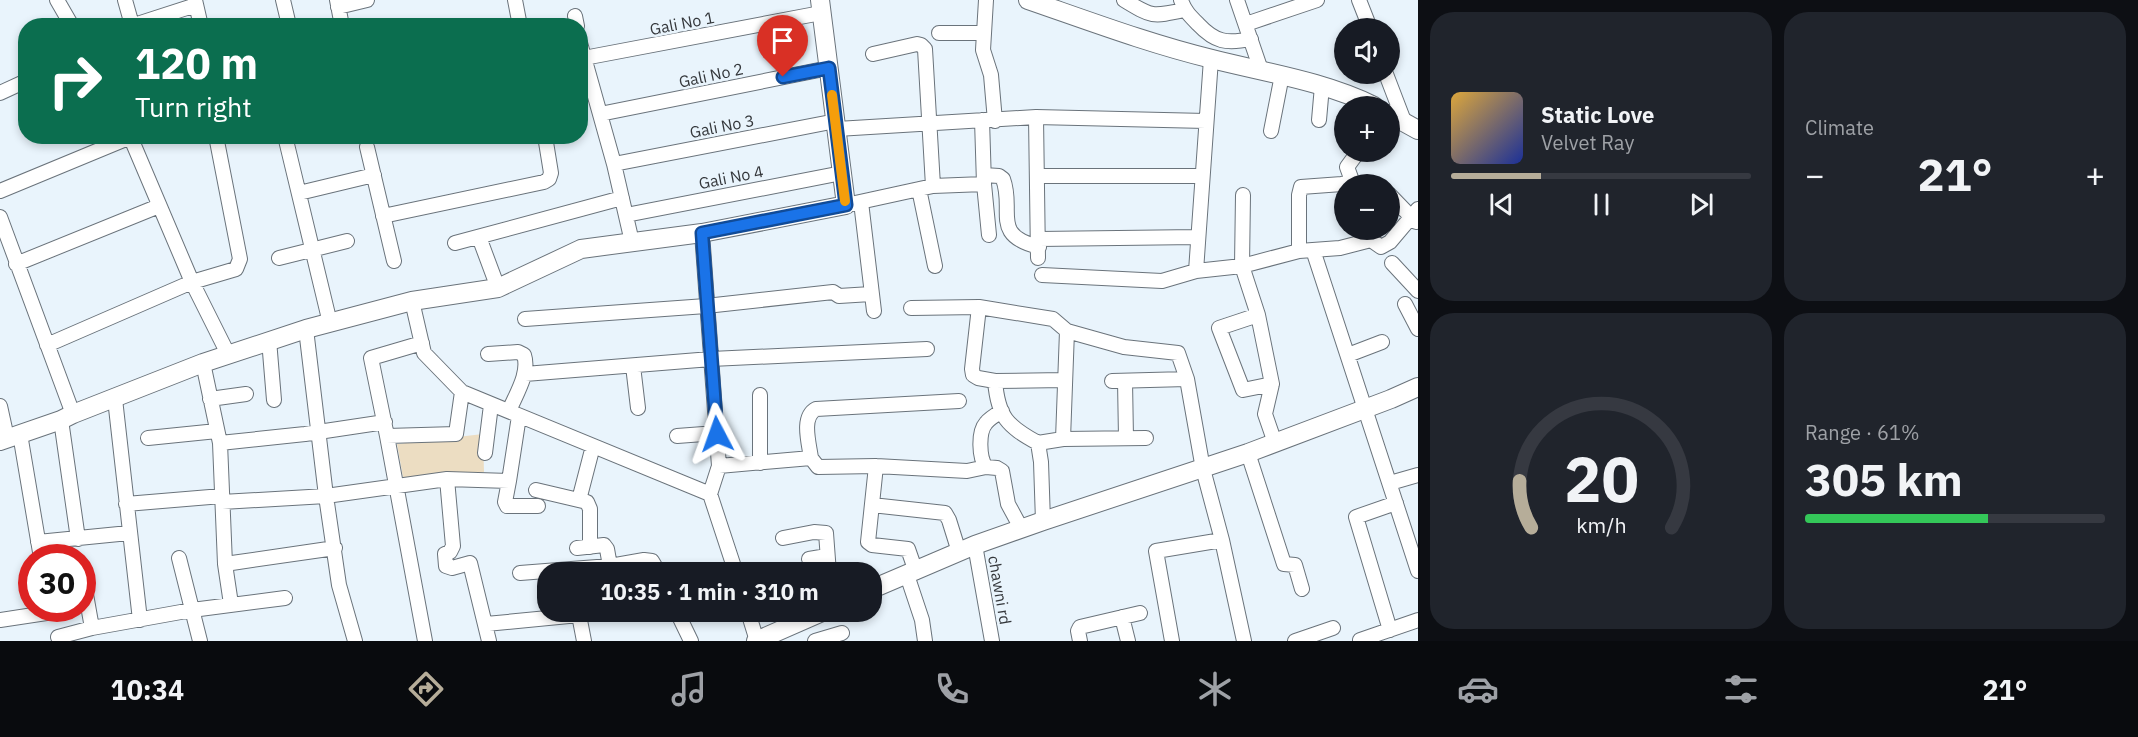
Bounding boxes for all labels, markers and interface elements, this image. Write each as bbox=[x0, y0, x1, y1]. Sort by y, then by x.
street label: Gali No 1 bbox=[648, 7, 716, 39]
pin bbox=[757, 15, 808, 77]
map controls bbox=[1334, 18, 1400, 240]
button: sound bbox=[1334, 18, 1400, 84]
icon: arrive bbox=[766, 24, 799, 57]
text: 120 m bbox=[135, 36, 258, 91]
icon: right bbox=[36, 42, 114, 120]
street label: Gali No 2 bbox=[677, 58, 745, 92]
text: Turn right bbox=[135, 89, 252, 124]
button: + bbox=[1334, 96, 1400, 162]
text: Static Love bbox=[1541, 100, 1654, 129]
street label: Gali No 3 bbox=[688, 110, 756, 142]
text: Climate bbox=[1805, 114, 1874, 141]
text: Velvet Ray bbox=[1541, 129, 1634, 156]
text: 21° bbox=[1917, 145, 1993, 203]
text: − bbox=[1805, 153, 1825, 196]
text: + bbox=[2085, 153, 2105, 196]
street label: Gali No 4 bbox=[697, 161, 765, 193]
button: − bbox=[1334, 174, 1400, 240]
icon: previous bbox=[1485, 188, 1518, 221]
icon: pause bbox=[1585, 188, 1618, 221]
icon: next bbox=[1685, 188, 1718, 221]
position arrow bbox=[685, 402, 749, 466]
text: Range · 61% bbox=[1805, 419, 1920, 446]
text: 20 bbox=[1564, 438, 1638, 519]
text: 305 km bbox=[1805, 450, 1963, 508]
text: km/h bbox=[1576, 511, 1626, 539]
speed limit sign: 30 bbox=[18, 544, 96, 622]
street label: chawni rd bbox=[984, 554, 1016, 626]
text: 10:35 · 1 min · 310 m bbox=[600, 577, 819, 606]
icon: directions bbox=[405, 668, 447, 710]
icon: music bbox=[668, 668, 710, 710]
icon: phone bbox=[931, 668, 973, 710]
icon: climate bbox=[1194, 668, 1236, 710]
icon: car bbox=[1457, 668, 1499, 710]
icon: filters bbox=[1720, 668, 1762, 710]
text: 10:34 bbox=[110, 672, 184, 707]
text: 21° bbox=[1982, 672, 2027, 707]

